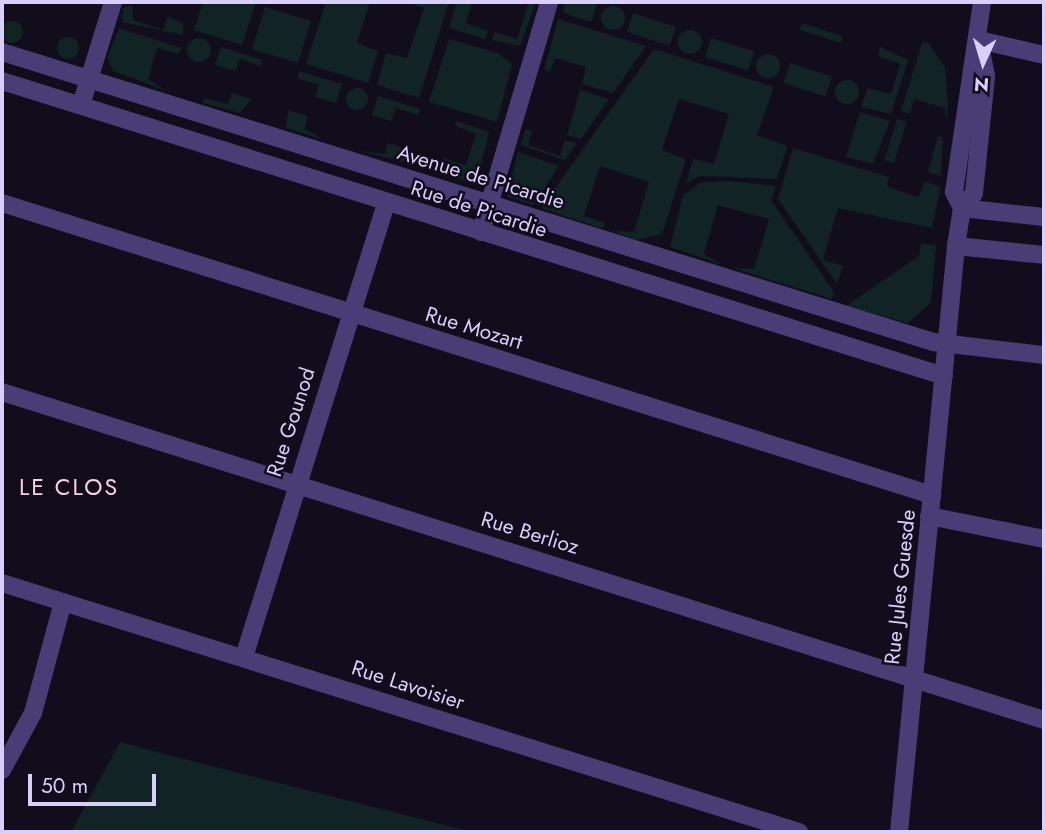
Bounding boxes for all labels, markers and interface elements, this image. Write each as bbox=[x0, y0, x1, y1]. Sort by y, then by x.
north arrow bbox=[948, 28, 1018, 98]
text: N bbox=[973, 70, 990, 98]
street label: Avenue de Picardie bbox=[394, 140, 568, 214]
street label: Rue de Picardie bbox=[408, 175, 550, 243]
street label: Rue Mozart bbox=[422, 301, 526, 355]
street label: Rue Gounod bbox=[262, 364, 320, 480]
district label: LE CLOS bbox=[20, 473, 118, 501]
street label: Rue Berlioz bbox=[478, 506, 582, 560]
street label: Rue Jules Guesde bbox=[879, 508, 921, 666]
street label: Rue Lavoisier bbox=[348, 655, 468, 715]
scale bar bbox=[32, 760, 159, 804]
text: 50 m bbox=[41, 771, 88, 801]

